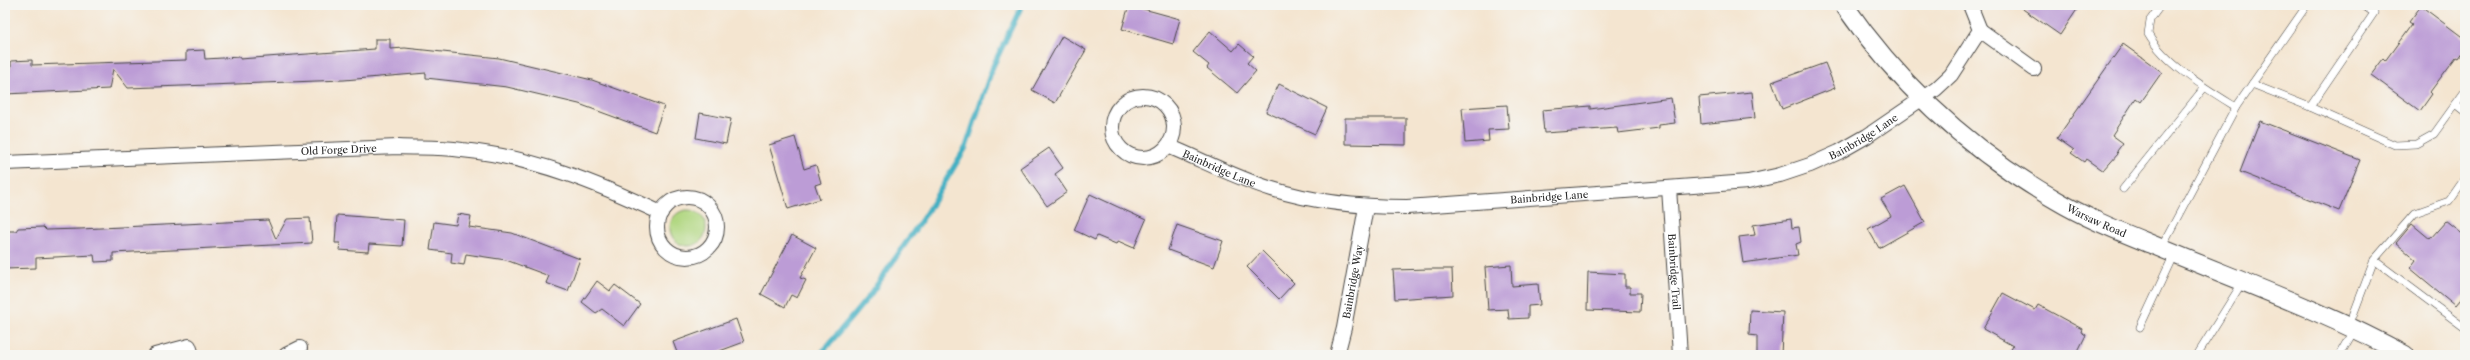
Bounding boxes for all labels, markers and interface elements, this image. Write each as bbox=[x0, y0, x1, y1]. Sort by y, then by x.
street label: Bainbridge Lane bbox=[1827, 110, 1900, 162]
street label: Old Forge Drive bbox=[301, 141, 377, 157]
street label: Bainbridge Lane bbox=[1181, 147, 1258, 190]
street label: Bainbridge Lane bbox=[1510, 187, 1589, 206]
street label: Warsaw Road bbox=[2064, 200, 2129, 240]
street label: Bainbridge Trail bbox=[1666, 233, 1684, 310]
street label: Bainbridge Way bbox=[1339, 243, 1366, 320]

